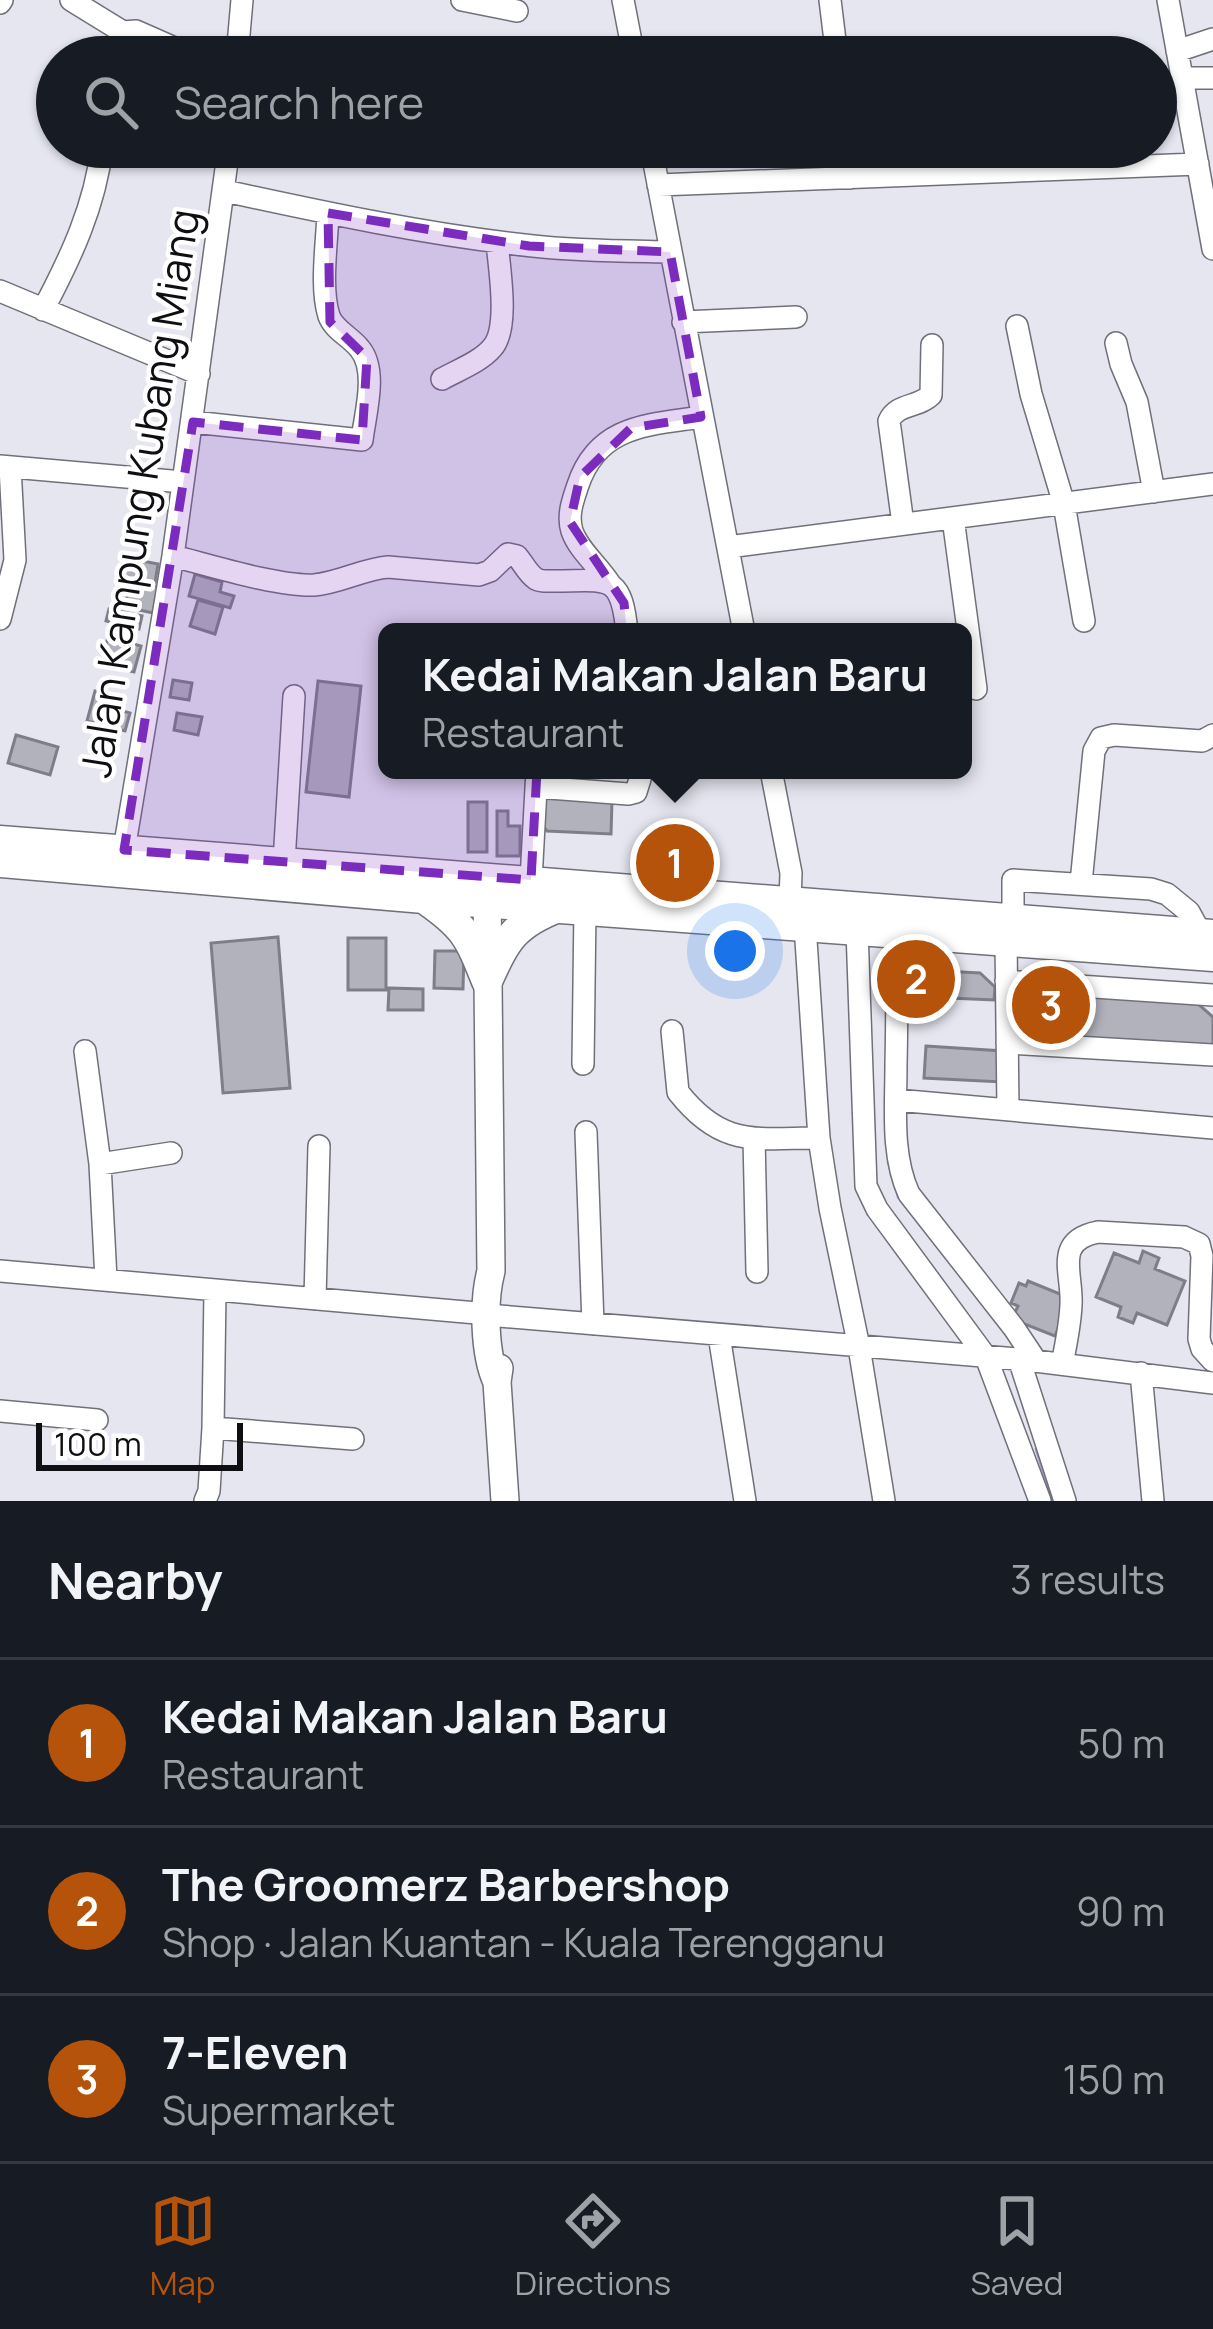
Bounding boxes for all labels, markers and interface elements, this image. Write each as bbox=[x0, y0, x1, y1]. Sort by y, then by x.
search box bbox=[36, 36, 1177, 168]
icon: search bbox=[78, 69, 144, 135]
text: Search here bbox=[174, 71, 424, 133]
street label: Jalan Kampung Kubang Miang bbox=[65, 205, 213, 781]
popup bbox=[378, 623, 972, 779]
text: Kedai Makan Jalan Baru bbox=[422, 643, 928, 705]
text: Restaurant bbox=[422, 705, 624, 759]
pin: 1 bbox=[636, 818, 714, 908]
your location bbox=[705, 921, 765, 981]
pin: 2 bbox=[877, 934, 955, 1024]
pin: 3 bbox=[1012, 960, 1090, 1050]
scale bar bbox=[36, 1417, 243, 1470]
text: 100 m bbox=[54, 1421, 142, 1466]
text: Nearby bbox=[48, 1545, 223, 1614]
text: 3 results bbox=[1010, 1552, 1165, 1606]
text: Kedai Makan Jalan Baru bbox=[162, 1685, 668, 1747]
text: 1 bbox=[78, 1716, 96, 1770]
text: 50 m bbox=[1078, 1716, 1165, 1770]
text: Restaurant bbox=[162, 1747, 364, 1801]
text: The Groomerz Barbershop bbox=[162, 1853, 730, 1915]
text: 2 bbox=[75, 1884, 99, 1938]
text: 90 m bbox=[1076, 1884, 1165, 1938]
text: Shop · Jalan Kuantan - Kuala Terengganu bbox=[162, 1915, 885, 1969]
text: 7-Eleven bbox=[162, 2021, 348, 2083]
text: 3 bbox=[76, 2052, 98, 2106]
text: 150 m bbox=[1063, 2052, 1165, 2106]
text: Supermarket bbox=[162, 2083, 395, 2137]
tab: Map bbox=[150, 2188, 216, 2305]
tab: Directions bbox=[515, 2188, 671, 2305]
tab: Saved bbox=[970, 2188, 1063, 2305]

